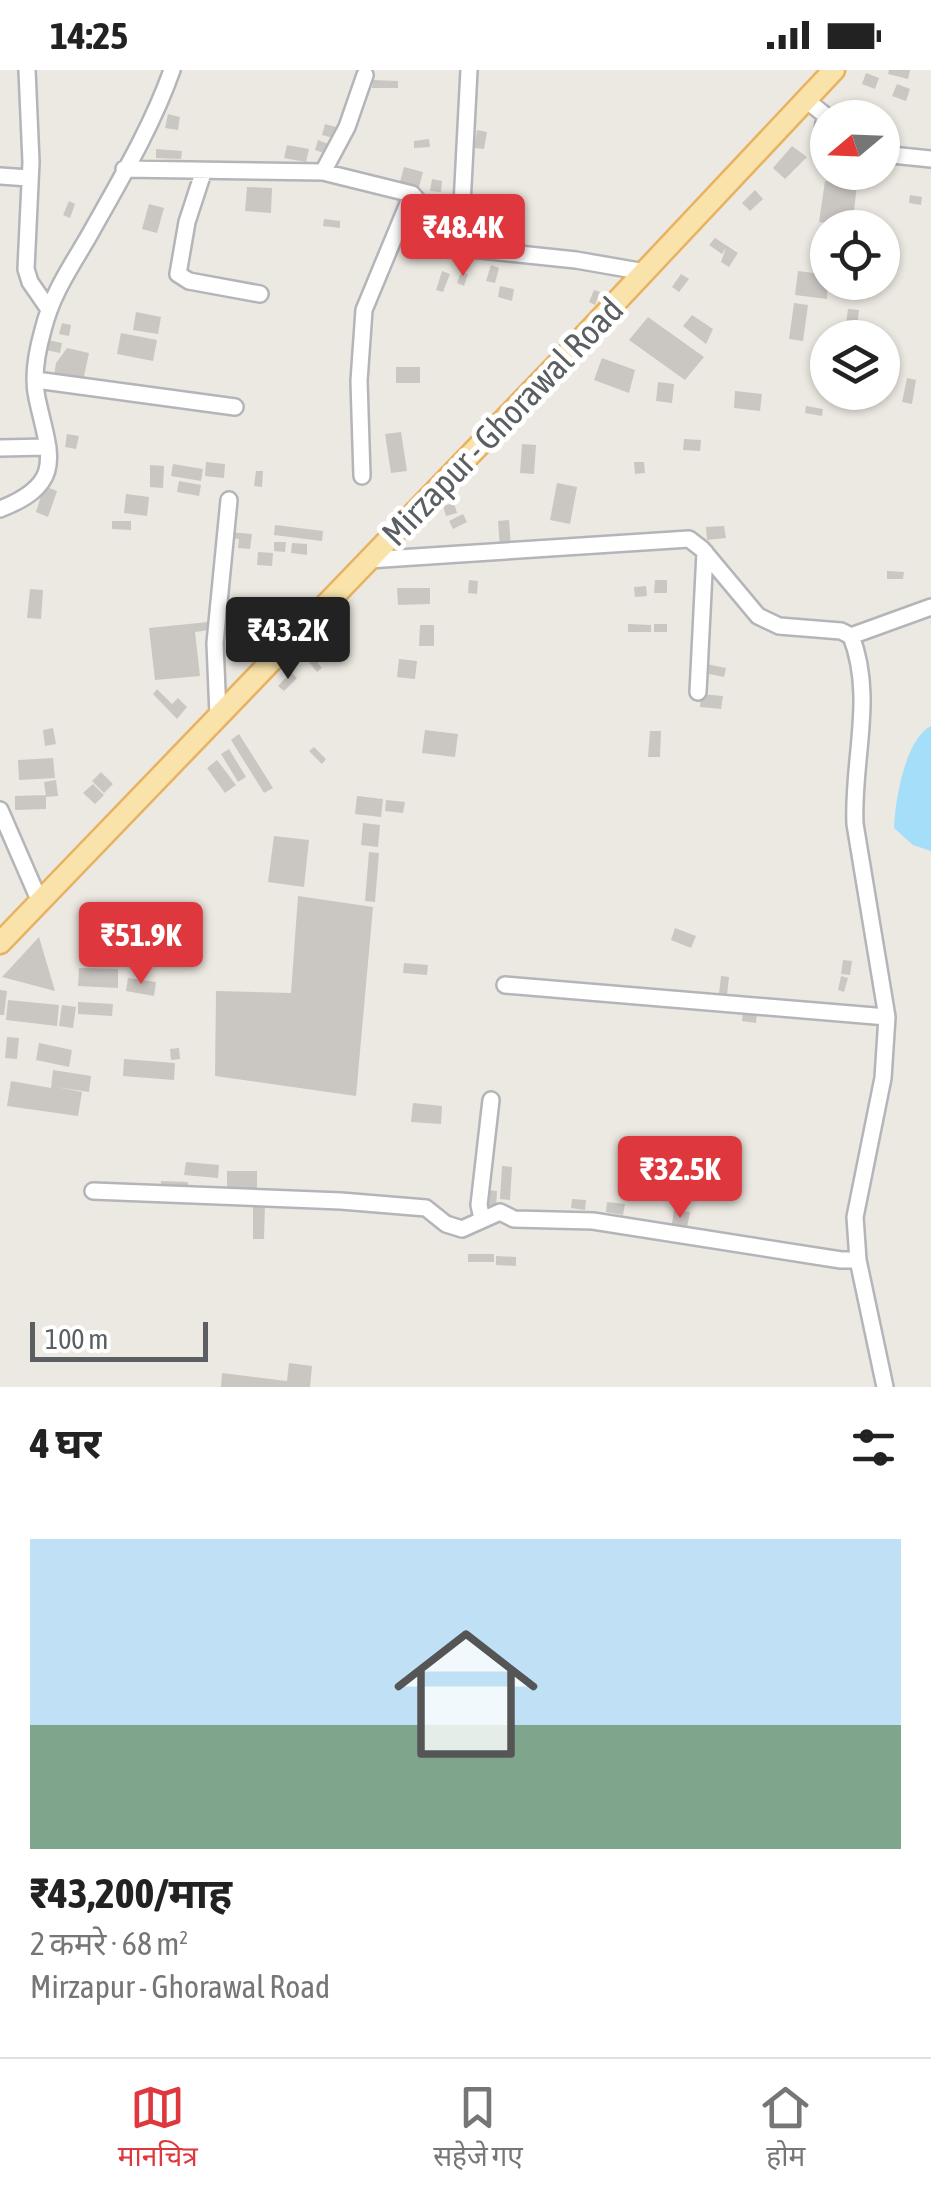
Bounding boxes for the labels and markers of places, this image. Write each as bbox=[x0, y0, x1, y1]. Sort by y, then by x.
pin: ₹48.4K bbox=[382, 194, 544, 279]
pin: ₹43.2K bbox=[207, 597, 369, 682]
pin: ₹51.9K bbox=[60, 902, 222, 987]
pin: ₹32.5K bbox=[599, 1136, 761, 1221]

